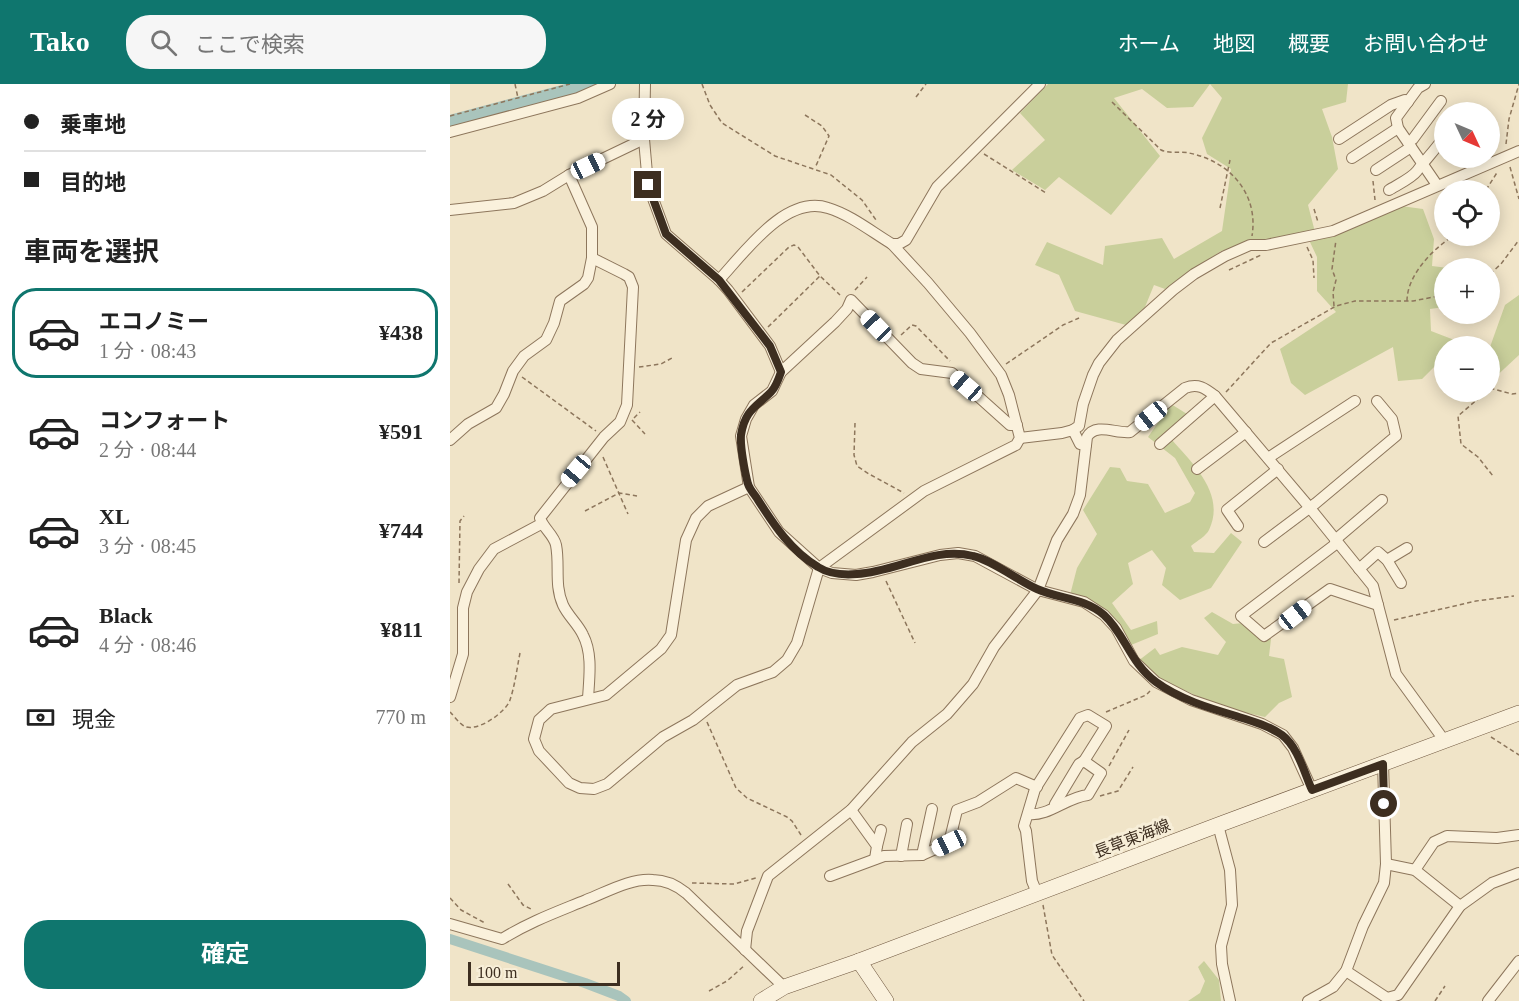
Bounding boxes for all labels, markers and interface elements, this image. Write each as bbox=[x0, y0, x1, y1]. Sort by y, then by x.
search box bbox=[126, 15, 546, 69]
text: Tako bbox=[30, 26, 90, 57]
icon: search bbox=[147, 26, 180, 59]
text: ここで検索 bbox=[195, 32, 305, 57]
text: ホーム bbox=[1118, 32, 1180, 56]
text: 地図 bbox=[1213, 32, 1255, 56]
text: 概要 bbox=[1288, 32, 1330, 56]
text: お問い合わせ bbox=[1363, 32, 1489, 56]
callout: 2 分 bbox=[612, 98, 684, 140]
north arrow bbox=[1434, 102, 1500, 168]
map controls bbox=[1434, 102, 1500, 402]
text: 2 分 bbox=[631, 108, 666, 130]
text: 乗車地 bbox=[60, 112, 126, 137]
car bbox=[568, 150, 608, 182]
text: 目的地 bbox=[60, 170, 126, 195]
route end bbox=[634, 171, 661, 198]
button: locate bbox=[1434, 180, 1500, 246]
text: 車両を選択 bbox=[24, 237, 159, 267]
button: + bbox=[1434, 258, 1500, 324]
icon: car bbox=[27, 306, 81, 360]
car bbox=[857, 307, 895, 345]
text: エコノミー bbox=[99, 309, 209, 334]
text: ¥438 bbox=[379, 320, 423, 345]
button: − bbox=[1434, 336, 1500, 402]
text: 1 分 · 08:43 bbox=[99, 340, 196, 362]
car bbox=[947, 367, 985, 405]
car bbox=[1131, 398, 1171, 434]
icon: car bbox=[27, 405, 81, 459]
text: コンフォート bbox=[99, 408, 230, 433]
text: ¥591 bbox=[379, 419, 423, 444]
text: 2 分 · 08:44 bbox=[99, 439, 196, 461]
car bbox=[558, 451, 594, 491]
icon: car bbox=[27, 504, 81, 558]
text: XL bbox=[99, 504, 130, 529]
text: ¥744 bbox=[379, 518, 423, 543]
text: 3 分 · 08:45 bbox=[99, 535, 196, 557]
car bbox=[1275, 597, 1315, 633]
icon: car bbox=[27, 603, 81, 657]
text: Black bbox=[99, 603, 153, 628]
text: ¥811 bbox=[380, 617, 423, 642]
text: 4 分 · 08:46 bbox=[99, 634, 196, 656]
icon: cash bbox=[24, 701, 57, 734]
text: 770 m bbox=[375, 706, 426, 728]
text: 現金 bbox=[72, 707, 116, 732]
route start bbox=[1370, 790, 1397, 817]
street label: 長草東海線 bbox=[1092, 816, 1173, 861]
car bbox=[929, 827, 969, 859]
button: 確定 bbox=[24, 920, 426, 989]
scale bar bbox=[468, 959, 620, 986]
text: 100 m bbox=[477, 964, 517, 981]

